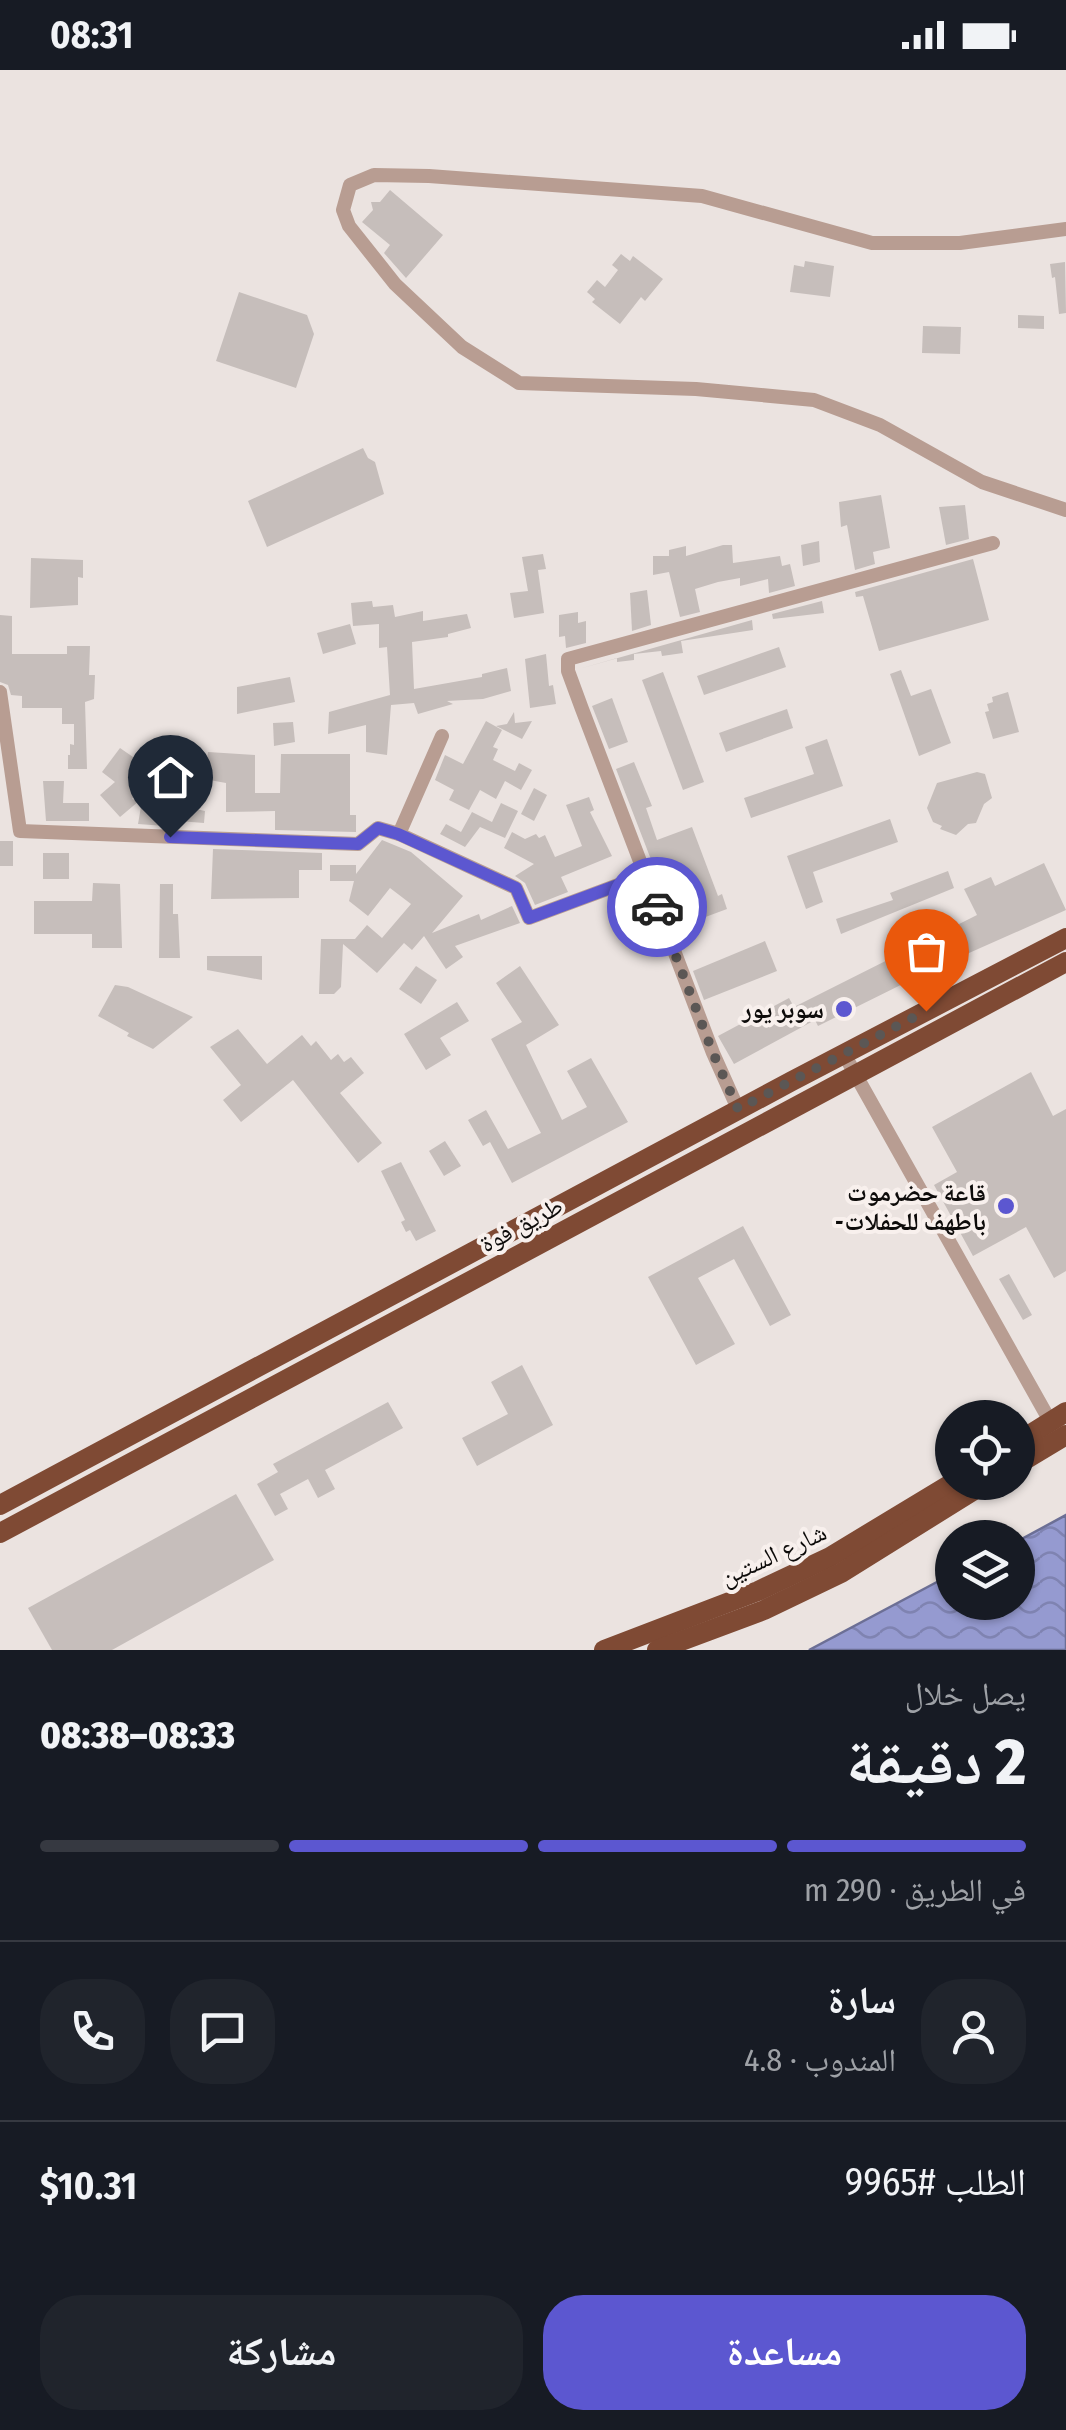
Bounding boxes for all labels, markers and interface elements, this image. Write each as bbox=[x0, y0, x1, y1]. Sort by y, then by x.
text: 08:31 bbox=[50, 12, 133, 58]
pin bbox=[128, 735, 213, 838]
icon: home bbox=[143, 750, 198, 805]
courier bbox=[607, 857, 707, 957]
icon: car bbox=[630, 880, 685, 935]
pin bbox=[884, 909, 969, 1012]
icon: bag bbox=[899, 924, 954, 979]
place label: سوبر يور bbox=[741, 995, 824, 1025]
marker: سوبر يور bbox=[833, 998, 855, 1020]
place label: قاعة حضرموت -باطهف للحفلات bbox=[835, 1178, 986, 1237]
street label: طريق فوة bbox=[475, 1191, 568, 1259]
marker: قاعة حضرموت -باطهف للحفلات bbox=[995, 1195, 1017, 1217]
map controls bbox=[935, 1400, 1035, 1620]
button: locate bbox=[935, 1400, 1035, 1500]
street label: شارع الستين bbox=[715, 1517, 831, 1593]
button: layers bbox=[935, 1520, 1035, 1620]
text: يصل خلال bbox=[905, 1675, 1026, 1713]
text: 08:33–08:38 bbox=[40, 1712, 235, 1758]
text: 2 دقيقة bbox=[846, 1723, 1026, 1801]
text: في الطريق · 290 m bbox=[804, 1871, 1026, 1909]
text: سارة bbox=[828, 1977, 896, 2023]
button: phone bbox=[40, 1979, 145, 2084]
button: chat bbox=[170, 1979, 275, 2084]
button: person bbox=[921, 1979, 1026, 2084]
text: المندوب · 4.8 bbox=[744, 2041, 896, 2079]
text: الطلب #9965 bbox=[845, 2159, 1026, 2205]
text: $10.31 bbox=[40, 2163, 137, 2209]
button: مشاركة bbox=[40, 2295, 523, 2410]
button: مساعدة bbox=[543, 2295, 1026, 2410]

